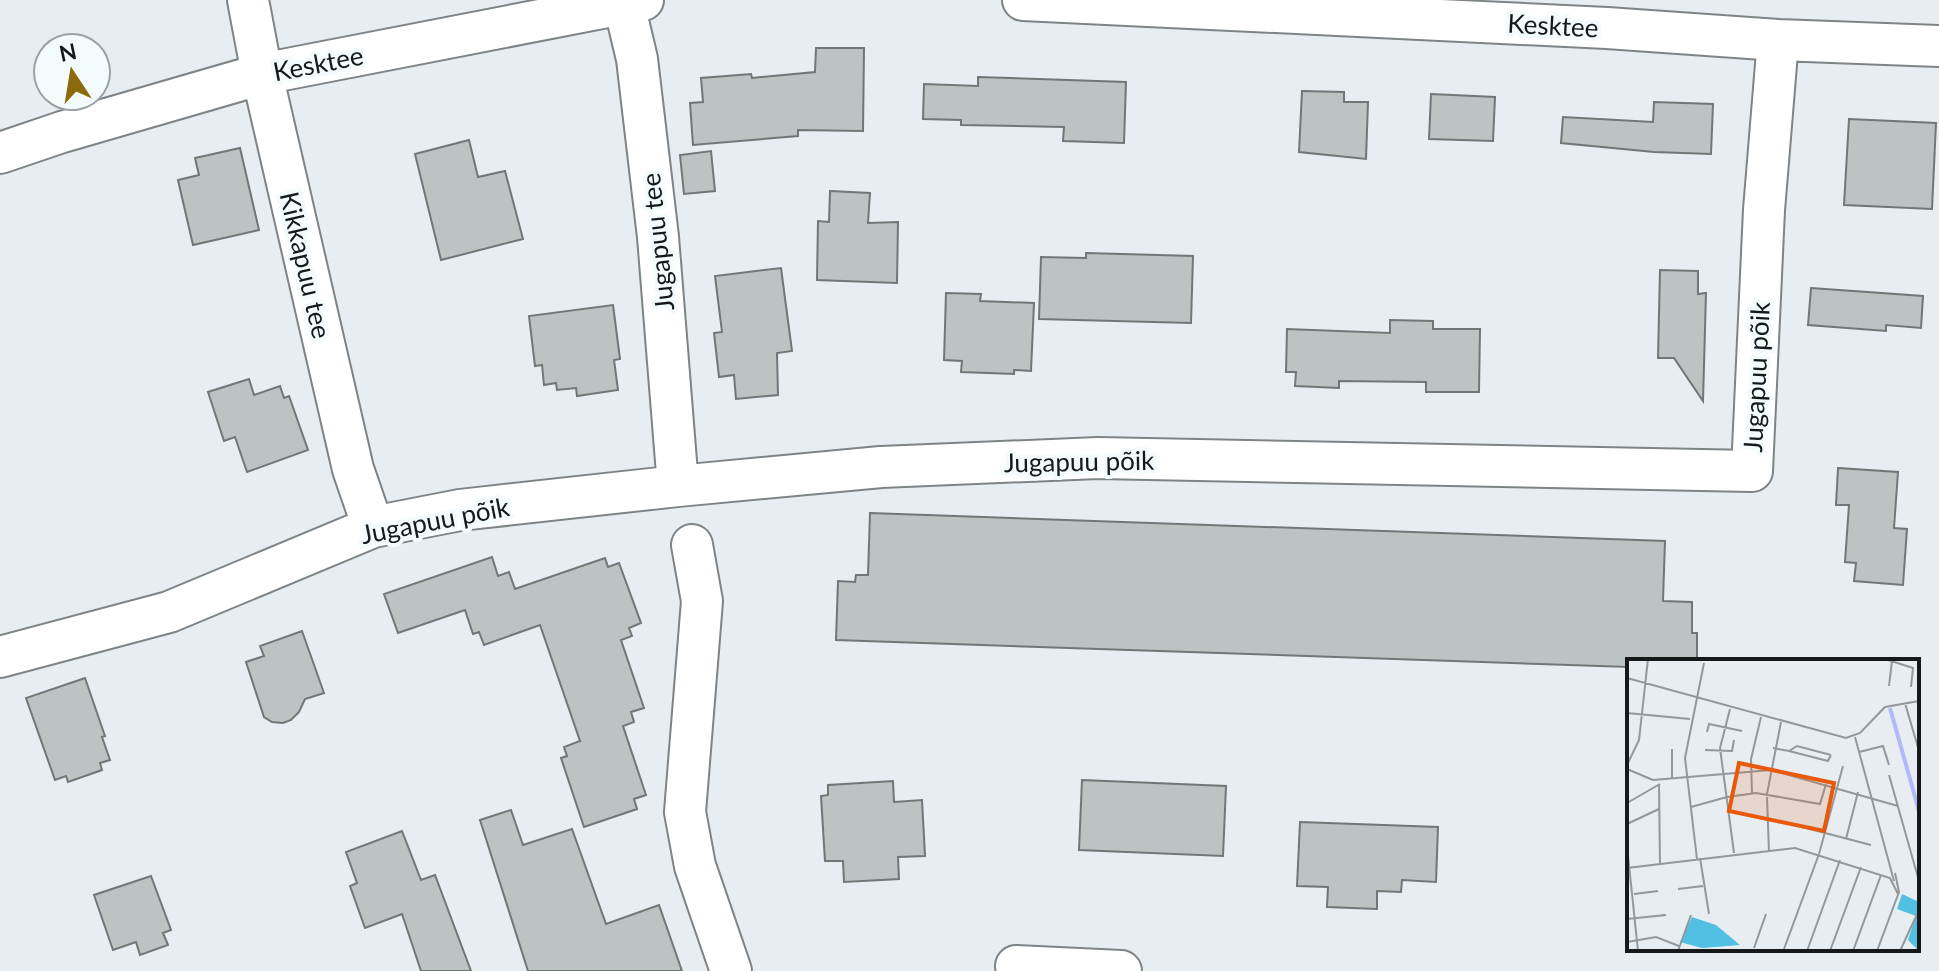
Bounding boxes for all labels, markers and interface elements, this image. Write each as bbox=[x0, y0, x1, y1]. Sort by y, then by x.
street label: Kesktee bbox=[1507, 7, 1599, 43]
north arrow bbox=[32, 32, 112, 112]
text: N bbox=[57, 37, 79, 67]
street label: Kesktee bbox=[270, 39, 366, 87]
street label: Jugapuu tee bbox=[634, 171, 680, 313]
street label: Kikkapuu tee bbox=[274, 188, 338, 342]
street label: Jugapuu põik bbox=[1736, 300, 1776, 453]
street label: Jugapuu põik bbox=[1003, 444, 1155, 478]
street label: Jugapuu põik bbox=[358, 490, 513, 550]
inset map bbox=[1627, 659, 1919, 951]

